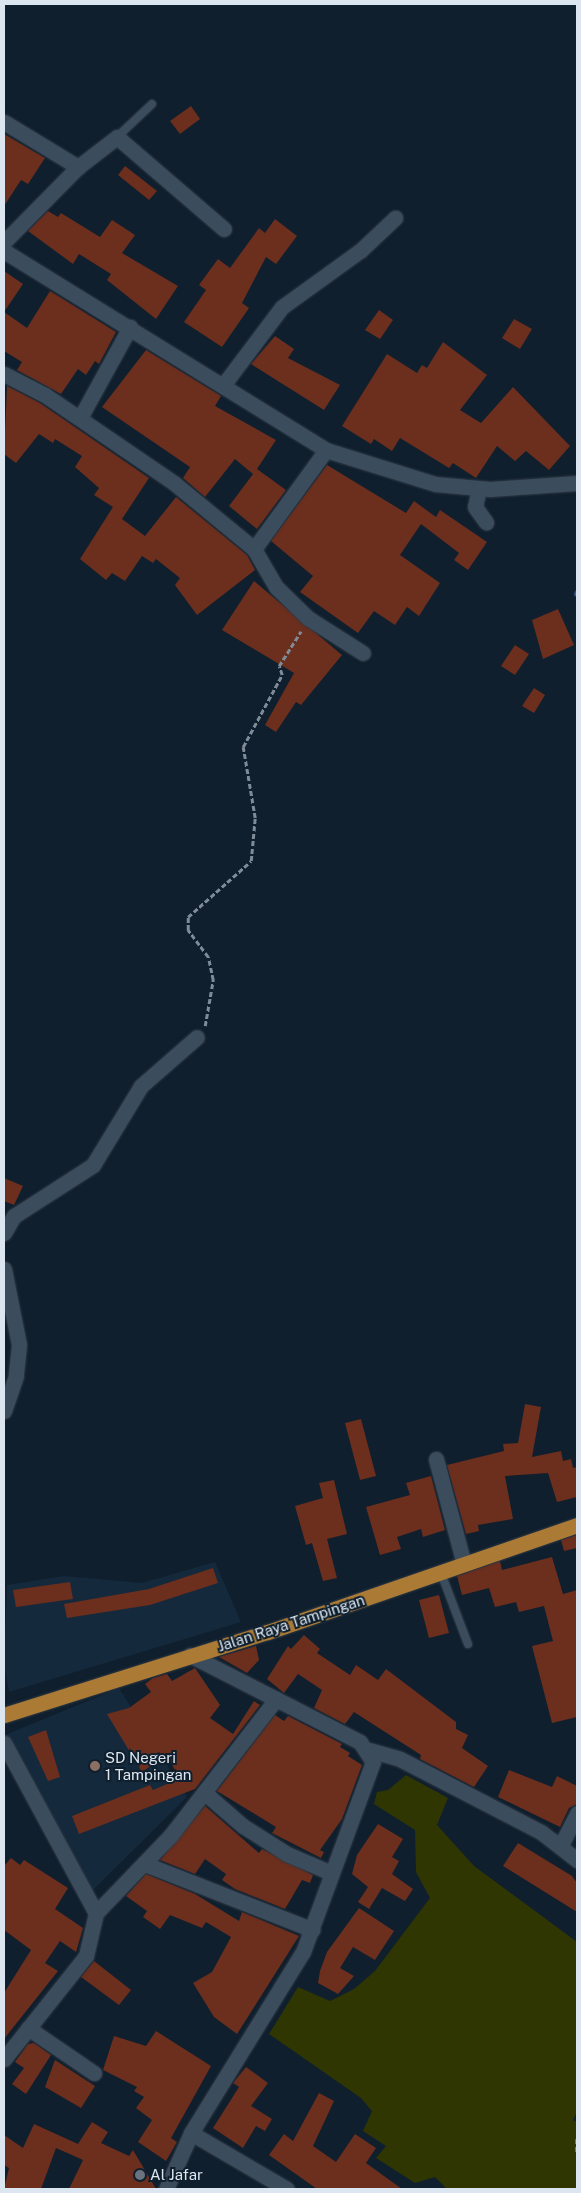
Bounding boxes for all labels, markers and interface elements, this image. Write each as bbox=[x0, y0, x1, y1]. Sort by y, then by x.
street label: Jalan Raya Tampingan bbox=[215, 1591, 367, 1655]
place label: SD Negeri 1 Tampingan bbox=[105, 1748, 191, 1783]
marker: SD Negeri 1 Tampingan bbox=[89, 1760, 101, 1772]
place label: Al Jafar bbox=[150, 2166, 203, 2184]
marker: Al Jafar bbox=[134, 2169, 146, 2181]

